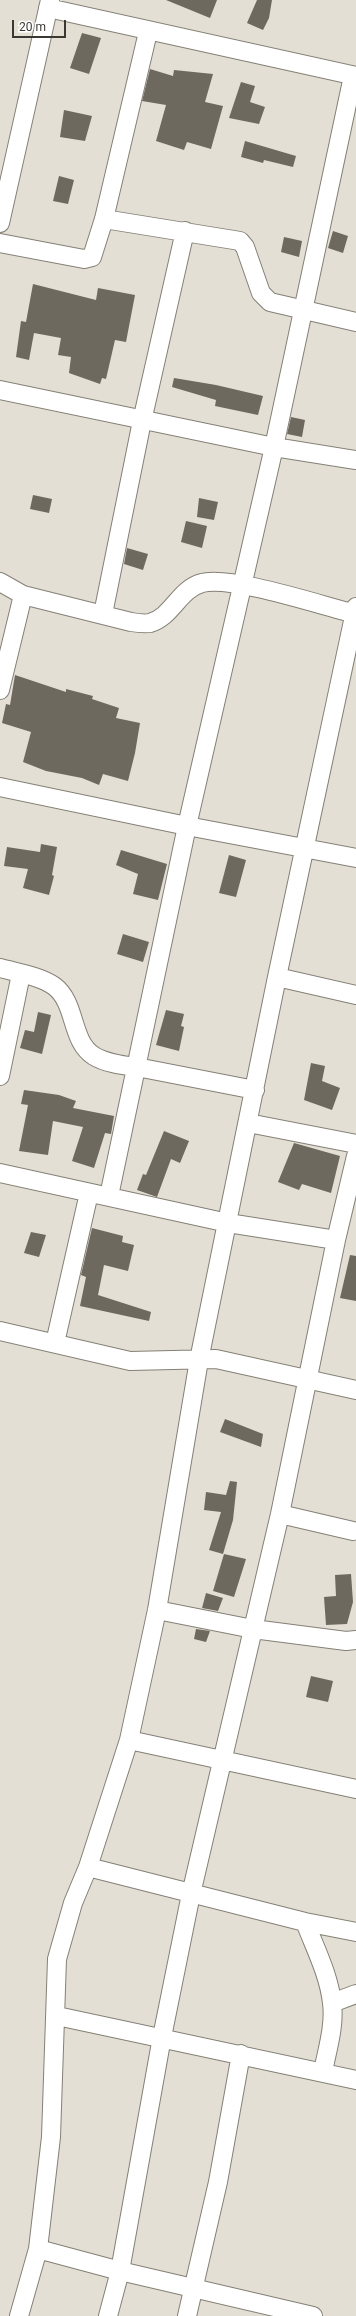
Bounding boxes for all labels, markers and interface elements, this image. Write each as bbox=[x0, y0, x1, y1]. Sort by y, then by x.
scale bar bbox=[14, 12, 68, 38]
text: 20 m bbox=[19, 20, 46, 34]

